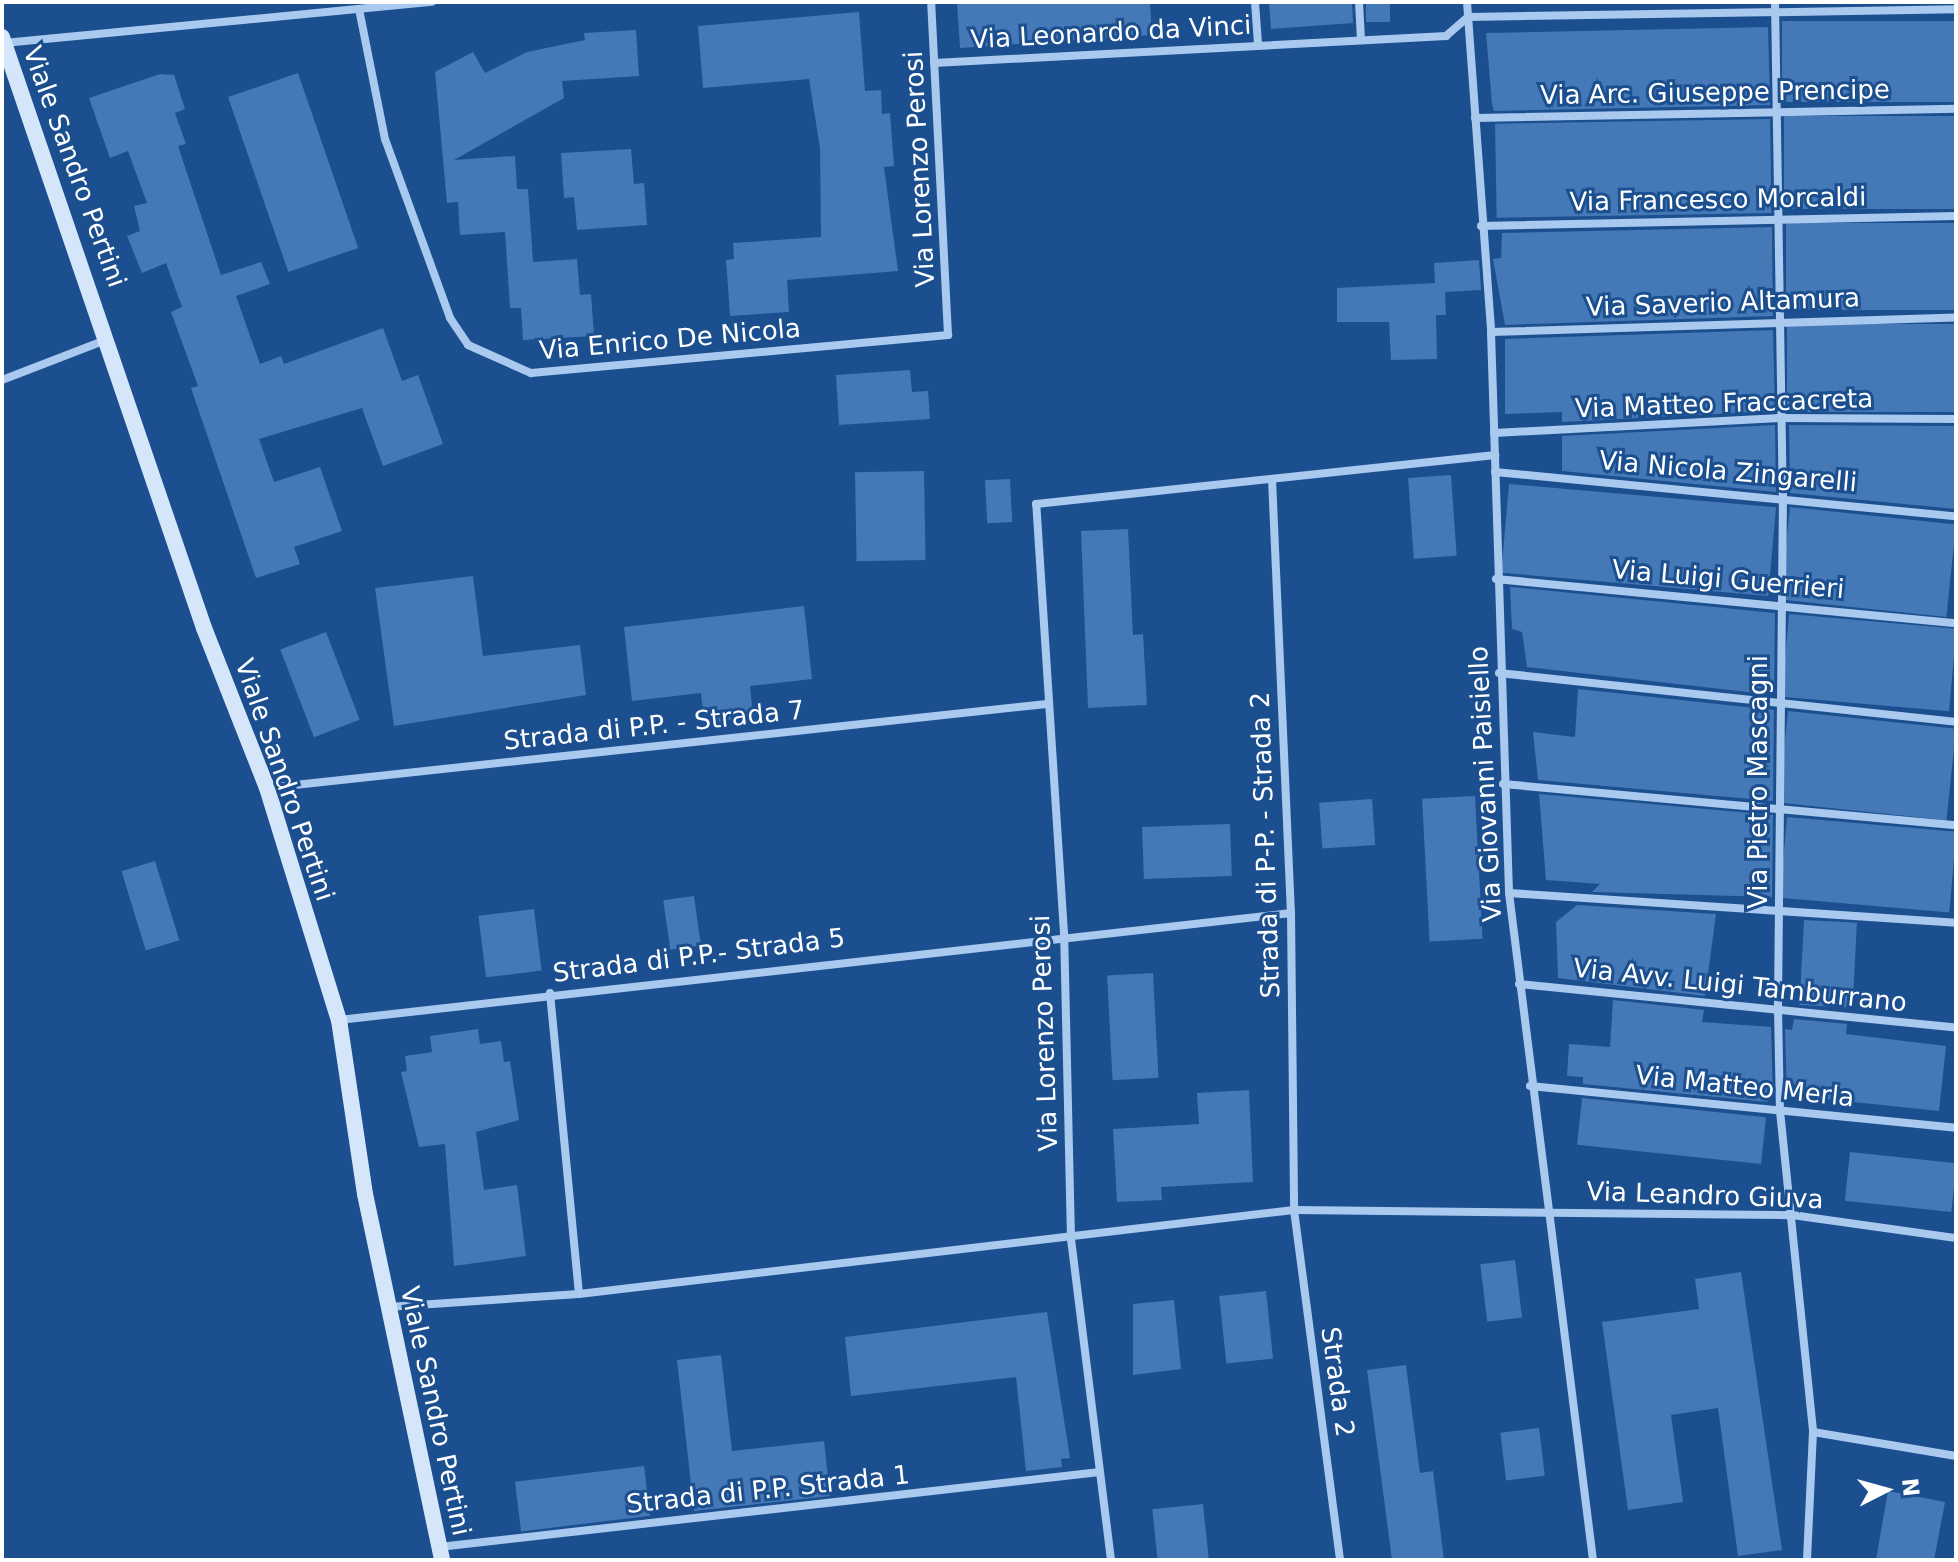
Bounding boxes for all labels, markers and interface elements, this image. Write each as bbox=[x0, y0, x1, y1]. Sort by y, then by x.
street label: Via Leonardo da Vinci bbox=[970, 10, 1252, 56]
street label: Viale Sandro Pertini bbox=[16, 42, 132, 292]
street label: Via Lorenzo Perosi bbox=[898, 50, 942, 288]
street label: Via Arc. Giuseppe Prencipe bbox=[1540, 74, 1890, 112]
street label: Via Francesco Morcaldi bbox=[1569, 182, 1867, 218]
street label: Via Saverio Altamura bbox=[1585, 283, 1861, 323]
street label: Via Enrico De Nicola bbox=[538, 313, 802, 367]
street label: Via Matteo Fraccacreta bbox=[1574, 383, 1874, 425]
street label: Via Nicola Zingarelli bbox=[1598, 445, 1858, 499]
street label: Via Luigi Guerrieri bbox=[1611, 554, 1845, 606]
street label: Via Giovanni Paisiello bbox=[1463, 645, 1509, 923]
street label: Viale Sandro Pertini bbox=[228, 655, 340, 905]
street label: Via Pietro Mascagni bbox=[1743, 655, 1775, 909]
street label: Strada di P-P. - Strada 2 bbox=[1245, 691, 1287, 999]
street label: Strada di P.P. - Strada 7 bbox=[502, 695, 806, 757]
street label: Via Lorenzo Perosi bbox=[1025, 914, 1065, 1152]
street label: Strada di P.P.- Strada 5 bbox=[551, 923, 847, 989]
street label: Via Avv. Luigi Tamburrano bbox=[1572, 953, 1908, 1019]
street label: Via Matteo Merla bbox=[1634, 1060, 1856, 1114]
street label: Via Leandro Giuva bbox=[1586, 1176, 1824, 1216]
street label: Viale Sandro Pertini bbox=[393, 1283, 477, 1539]
street label: Strada 2 bbox=[1314, 1325, 1360, 1439]
north arrow bbox=[1846, 1450, 1926, 1530]
street label: Strada di P.P. Strada 1 bbox=[625, 1460, 911, 1520]
text: N bbox=[1897, 1477, 1924, 1498]

